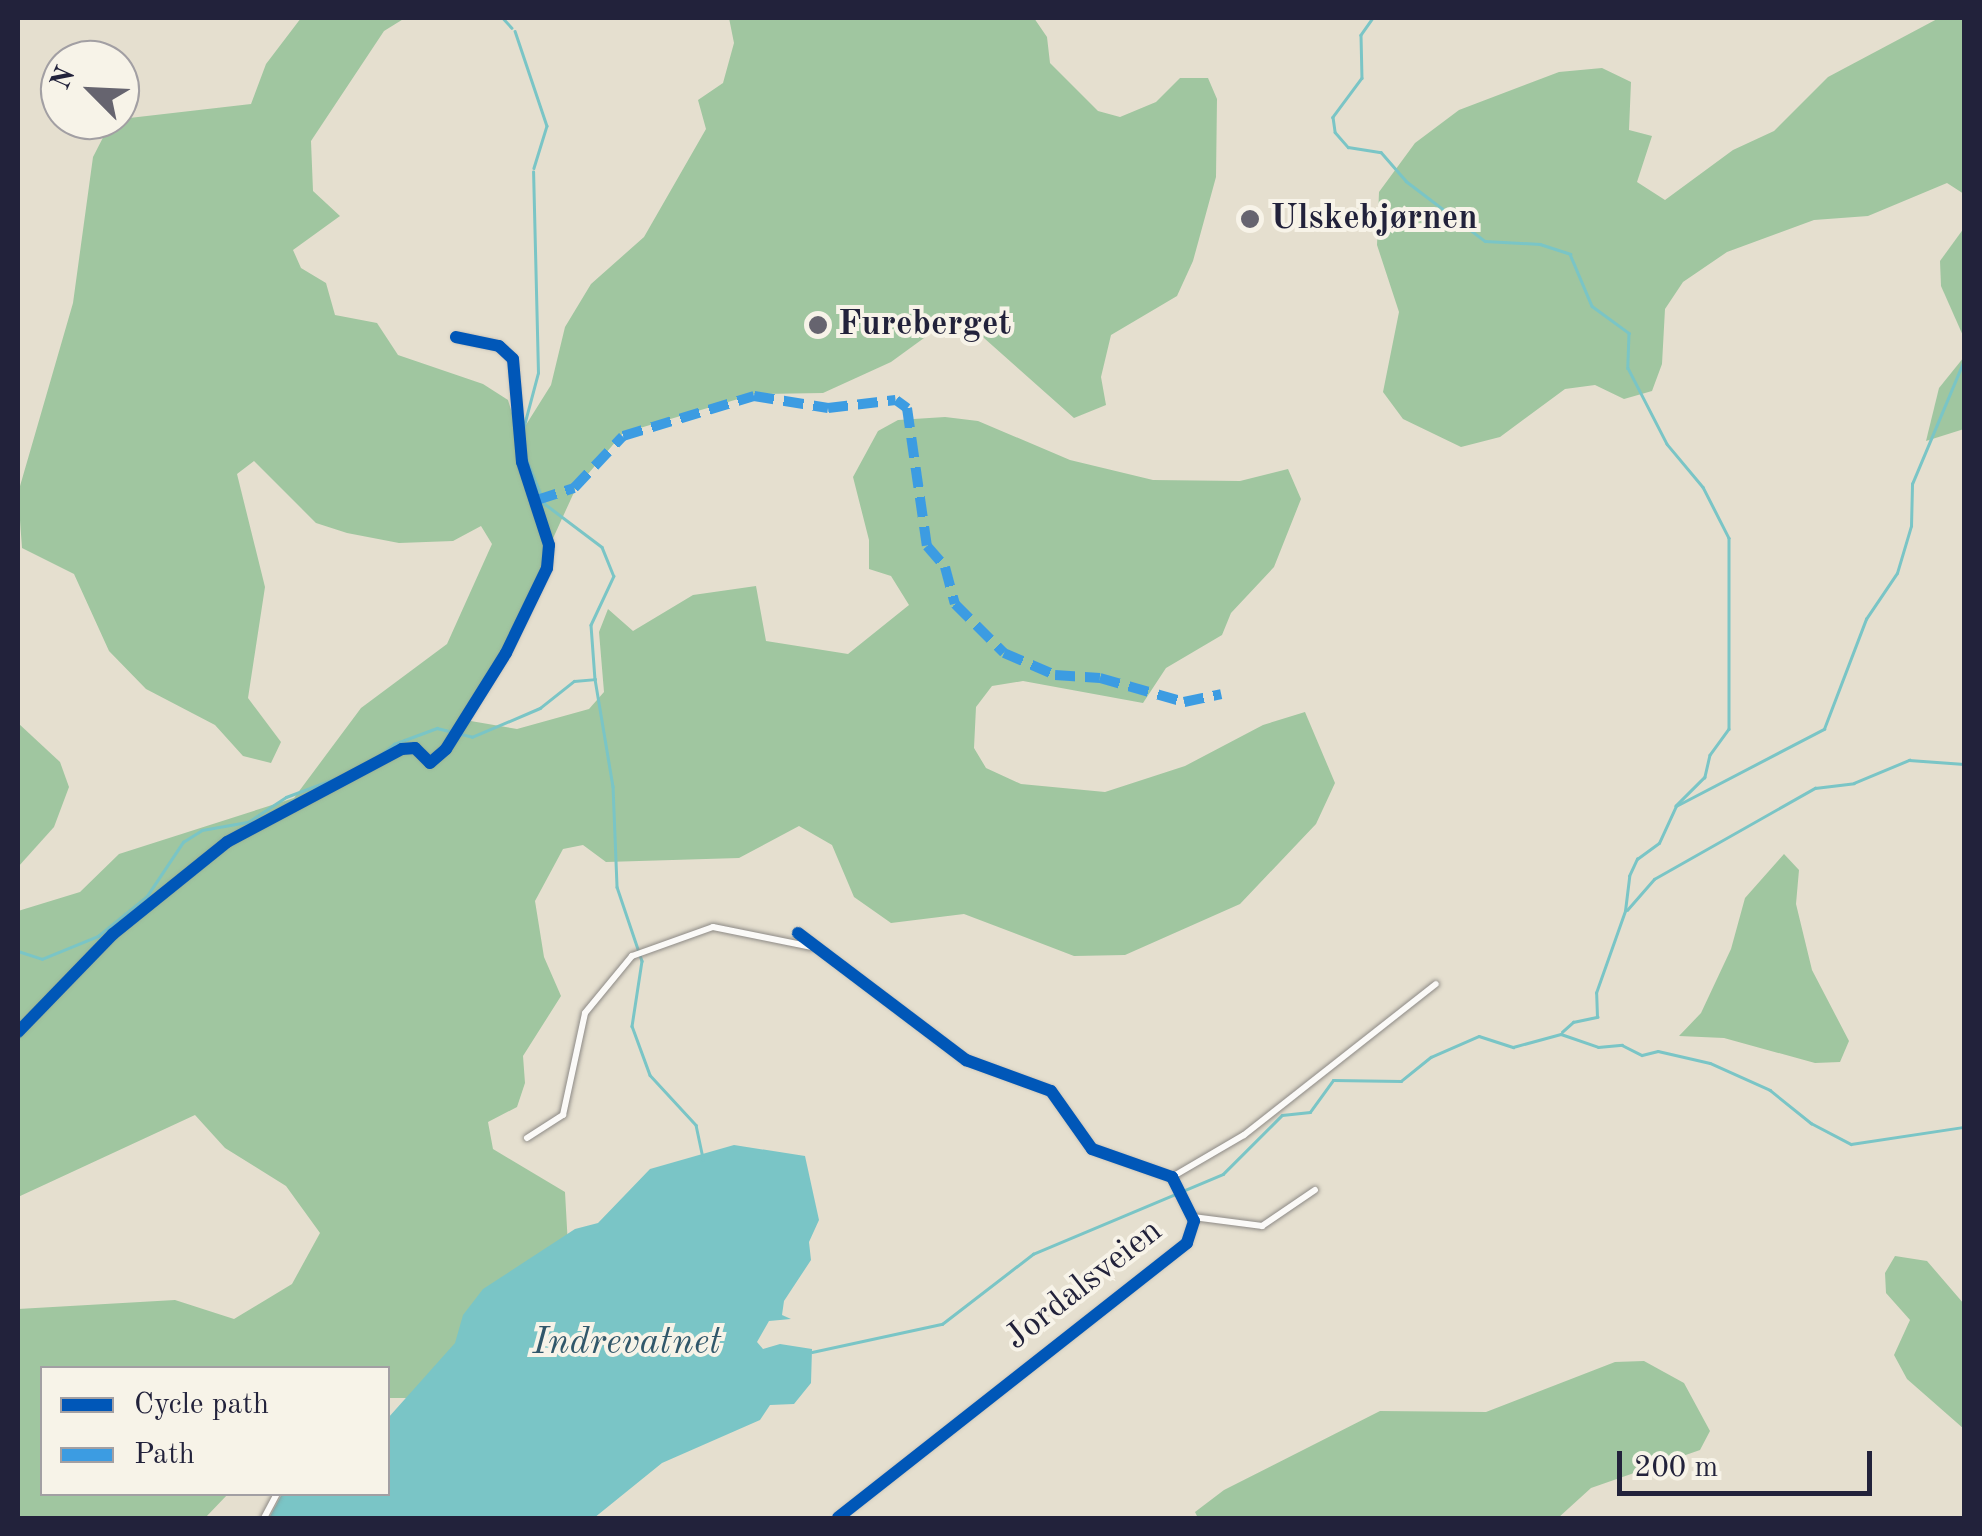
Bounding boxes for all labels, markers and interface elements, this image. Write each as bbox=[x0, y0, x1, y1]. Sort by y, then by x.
north arrow bbox=[40, 40, 140, 140]
text: N bbox=[47, 63, 82, 94]
place label: Ulskebjørnen bbox=[1270, 198, 1478, 240]
marker: Ulskebjørnen bbox=[1239, 208, 1261, 230]
place label: Fureberget bbox=[838, 304, 1011, 346]
marker: Fureberget bbox=[807, 314, 829, 336]
street label: Jordalsveien bbox=[997, 1211, 1171, 1359]
water label: Indrevatnet bbox=[533, 1321, 721, 1367]
legend bbox=[40, 1366, 390, 1496]
text: Cycle path bbox=[134, 1390, 269, 1420]
scale bar bbox=[1622, 1431, 1877, 1493]
text: Path bbox=[134, 1440, 195, 1470]
text: 200 m bbox=[1634, 1453, 1718, 1483]

